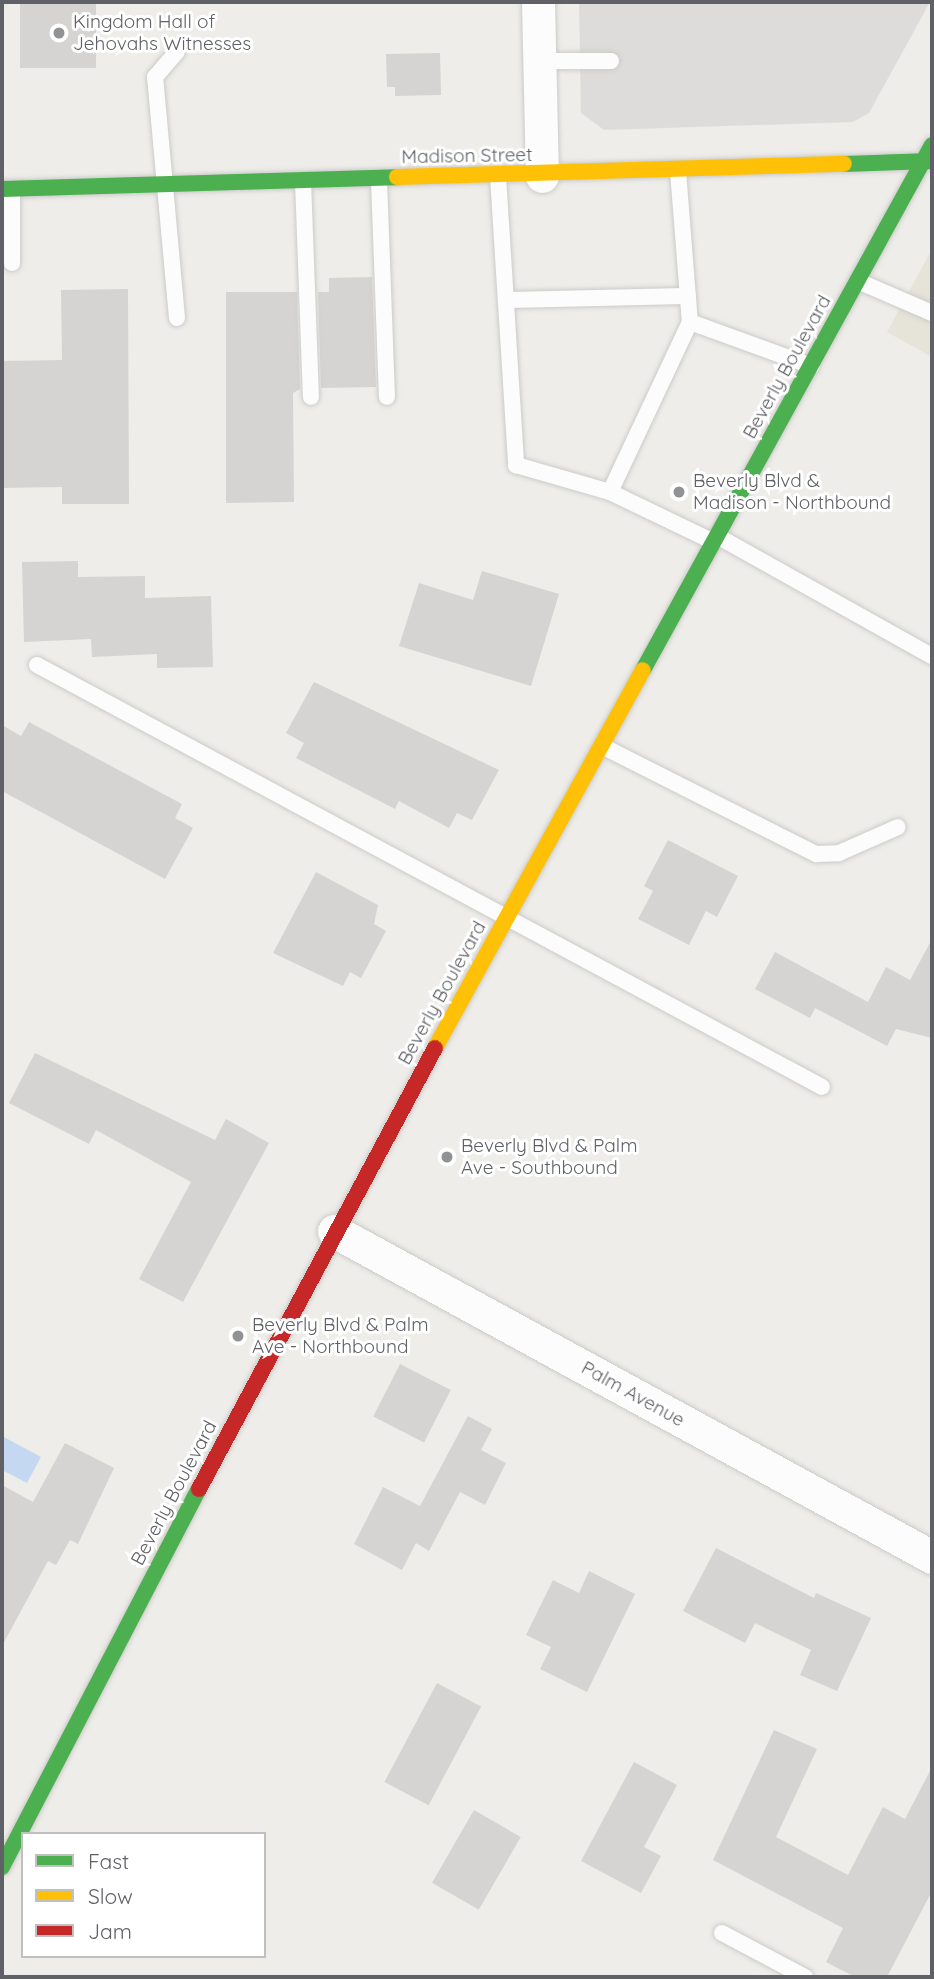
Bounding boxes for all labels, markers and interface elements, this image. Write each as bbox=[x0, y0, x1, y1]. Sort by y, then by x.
place label: Kingdom Hall of Jehovahs Witnesses bbox=[73, 11, 251, 55]
marker: Kingdom Hall of Jehovahs Witnesses bbox=[51, 25, 67, 41]
street label: Madison Street bbox=[401, 143, 533, 169]
street label: Beverly Boulevard bbox=[738, 291, 836, 443]
place label: Beverly Blvd & Madison - Northbound bbox=[693, 470, 891, 514]
marker: Beverly Blvd & Madison - Northbound bbox=[671, 484, 687, 500]
street label: Beverly Boulevard bbox=[393, 917, 491, 1069]
place label: Beverly Blvd & Palm Ave - Southbound bbox=[461, 1135, 637, 1179]
marker: Beverly Blvd & Palm Ave - Southbound bbox=[439, 1149, 455, 1165]
place label: Beverly Blvd & Palm Ave - Northbound bbox=[252, 1314, 428, 1358]
marker: Beverly Blvd & Palm Ave - Northbound bbox=[230, 1328, 246, 1344]
street label: Palm Avenue bbox=[577, 1356, 689, 1432]
street label: Beverly Boulevard bbox=[126, 1417, 222, 1569]
legend bbox=[21, 1832, 266, 1958]
text: Fast bbox=[88, 1848, 129, 1874]
text: Slow bbox=[88, 1883, 133, 1909]
text: Jam bbox=[88, 1918, 132, 1944]

